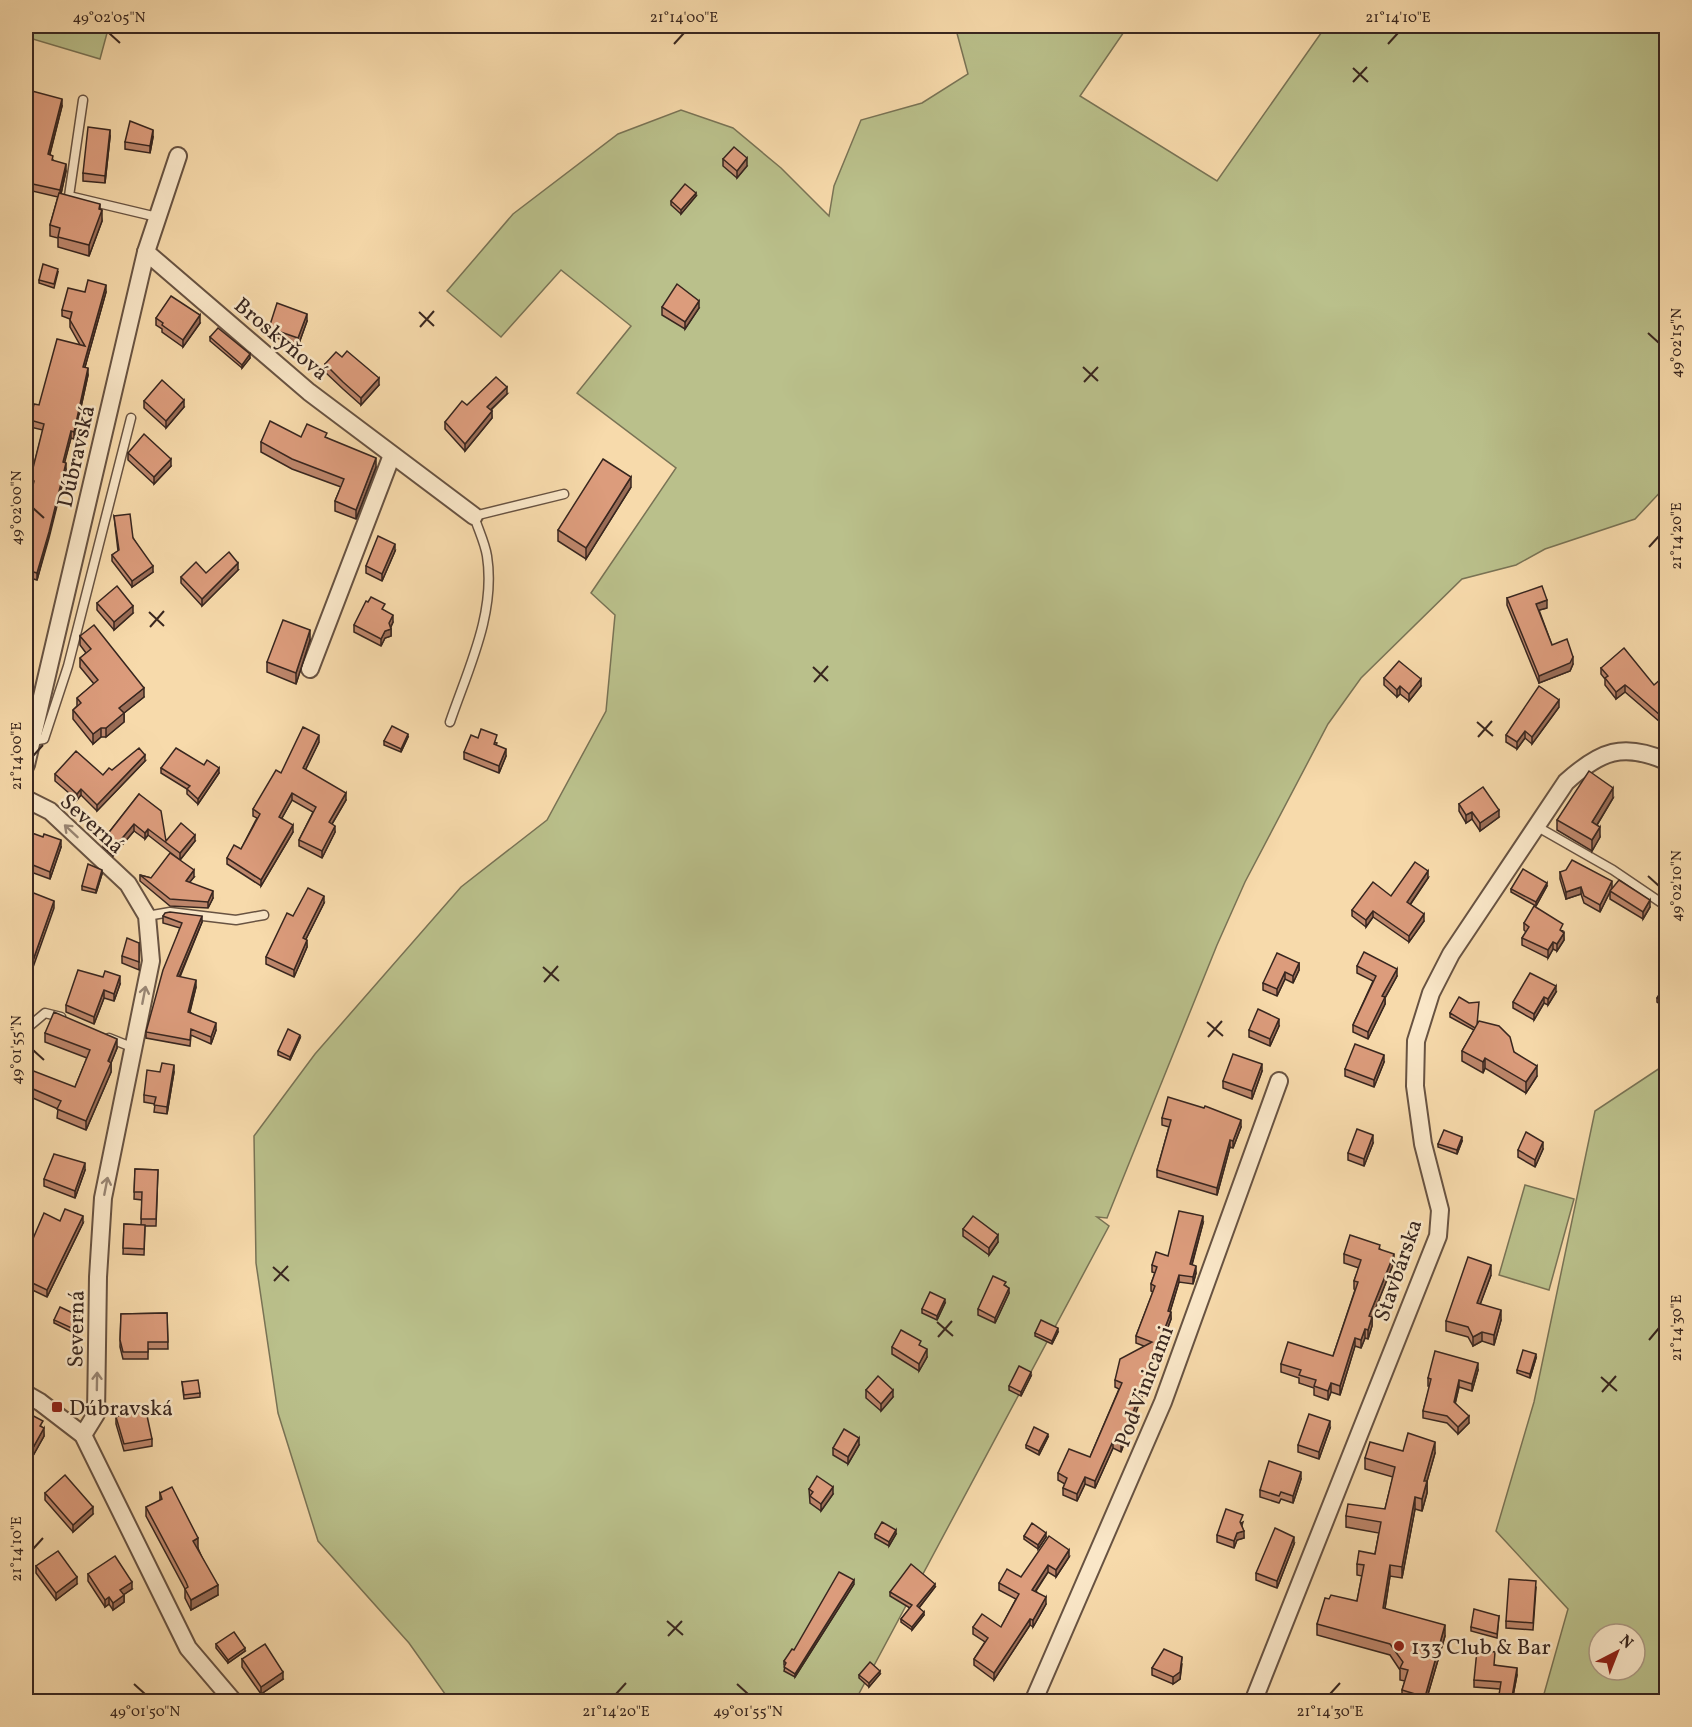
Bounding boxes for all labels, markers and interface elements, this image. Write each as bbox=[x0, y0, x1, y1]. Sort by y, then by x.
text: 49°02'05"N bbox=[72, 8, 146, 29]
text: 21°14'00"E bbox=[650, 8, 718, 29]
text: 21°14'10"E bbox=[1365, 8, 1431, 29]
street label: Broskyňová bbox=[226, 291, 334, 389]
text: 49°02'15"N bbox=[1667, 308, 1688, 378]
street label: Dúbravská bbox=[51, 402, 104, 511]
text: 49°02'00"N bbox=[7, 470, 28, 546]
text: 21°14'20"E bbox=[1667, 502, 1688, 570]
text: 21°14'00"E bbox=[7, 722, 28, 790]
street label: Severná bbox=[52, 787, 131, 862]
one-way arrow bbox=[64, 824, 79, 838]
text: 49°02'10"N bbox=[1667, 850, 1688, 922]
one-way arrow bbox=[139, 986, 150, 1005]
text: 49°01'55"N bbox=[7, 1015, 28, 1085]
one-way arrow bbox=[100, 1177, 112, 1196]
street label: Stavbárska bbox=[1367, 1215, 1431, 1326]
street label: Severná bbox=[61, 1290, 94, 1368]
text: 21°14'30"E bbox=[1667, 1294, 1688, 1362]
street label: Pod Vinicami bbox=[1108, 1322, 1183, 1452]
one-way arrow bbox=[91, 1371, 103, 1391]
place label: Dúbravská bbox=[69, 1394, 173, 1425]
marker: Dúbravská bbox=[50, 1400, 64, 1414]
text: 21°14'10"E bbox=[7, 1516, 28, 1582]
north arrow bbox=[1587, 1622, 1647, 1682]
text: N bbox=[1614, 1630, 1638, 1655]
place label: 133 Club & Bar bbox=[1411, 1633, 1551, 1664]
marker: 133 Club & Bar bbox=[1392, 1639, 1406, 1653]
text: 49°01'50"N bbox=[109, 1702, 181, 1723]
text: 21°14'20"E bbox=[582, 1702, 650, 1723]
text: 49°01'55"N bbox=[713, 1702, 783, 1723]
text: 21°14'30"E bbox=[1296, 1702, 1364, 1723]

